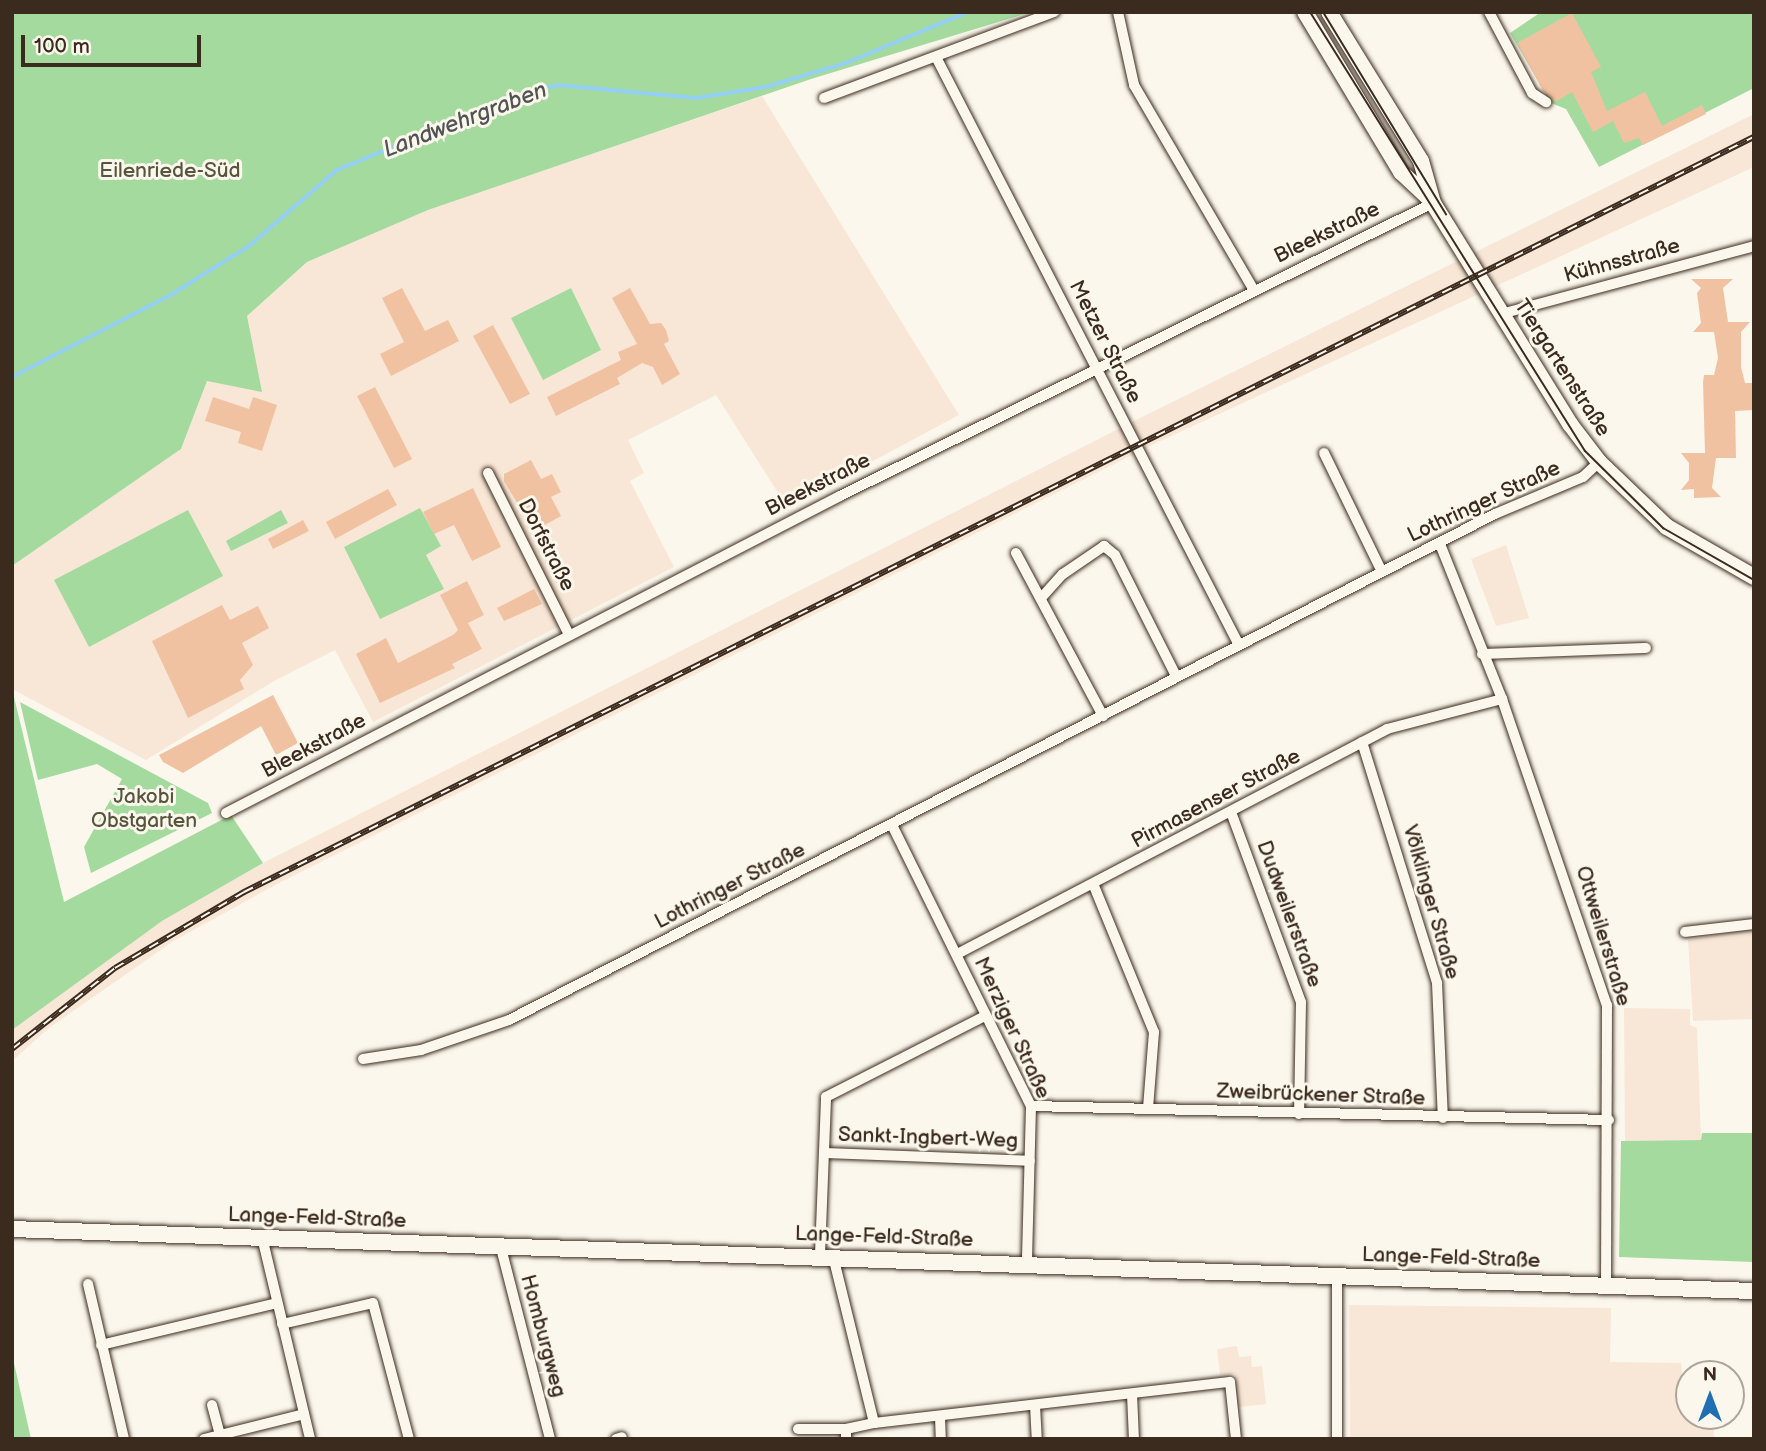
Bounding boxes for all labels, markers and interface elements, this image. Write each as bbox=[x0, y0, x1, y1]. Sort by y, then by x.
scale bar bbox=[24, 21, 205, 65]
text: 100 m bbox=[34, 34, 90, 59]
water label: Landwehrgraben bbox=[379, 76, 551, 164]
park label: Eilenriede-Süd bbox=[99, 158, 241, 184]
street label: Bleekstraße bbox=[1270, 197, 1384, 269]
street label: Kühnsstraße bbox=[1561, 233, 1683, 289]
street label: Metzer Straße bbox=[1063, 276, 1147, 408]
street label: Tiergartenstraße bbox=[1508, 295, 1616, 441]
street label: Bleekstraße bbox=[761, 448, 875, 522]
street label: Lothringer Straße bbox=[1404, 456, 1564, 548]
street label: Dorfstraße bbox=[512, 495, 580, 595]
street label: Bleekstraße bbox=[258, 708, 370, 784]
street label: Pirmasenser Straße bbox=[1127, 744, 1305, 854]
park label: Jakobi Obstgarten bbox=[91, 784, 197, 834]
street label: Völklinger Straße bbox=[1397, 822, 1465, 982]
street label: Lothringer Straße bbox=[650, 837, 810, 935]
street label: Dudweilerstraße bbox=[1251, 837, 1327, 991]
street label: Ottweilerstraße bbox=[1570, 863, 1636, 1009]
street label: Merziger Straße bbox=[968, 953, 1056, 1103]
street label: Zweibrückener Straße bbox=[1216, 1079, 1426, 1111]
street label: Sankt-Ingbert-Weg bbox=[838, 1122, 1018, 1154]
street label: Lange-Feld-Straße bbox=[227, 1202, 407, 1234]
street label: Lange-Feld-Straße bbox=[794, 1221, 974, 1253]
street label: Lange-Feld-Straße bbox=[1361, 1242, 1541, 1274]
street label: Homburgweg bbox=[515, 1272, 571, 1400]
north arrow bbox=[1675, 1360, 1745, 1430]
text: N bbox=[1703, 1364, 1717, 1387]

